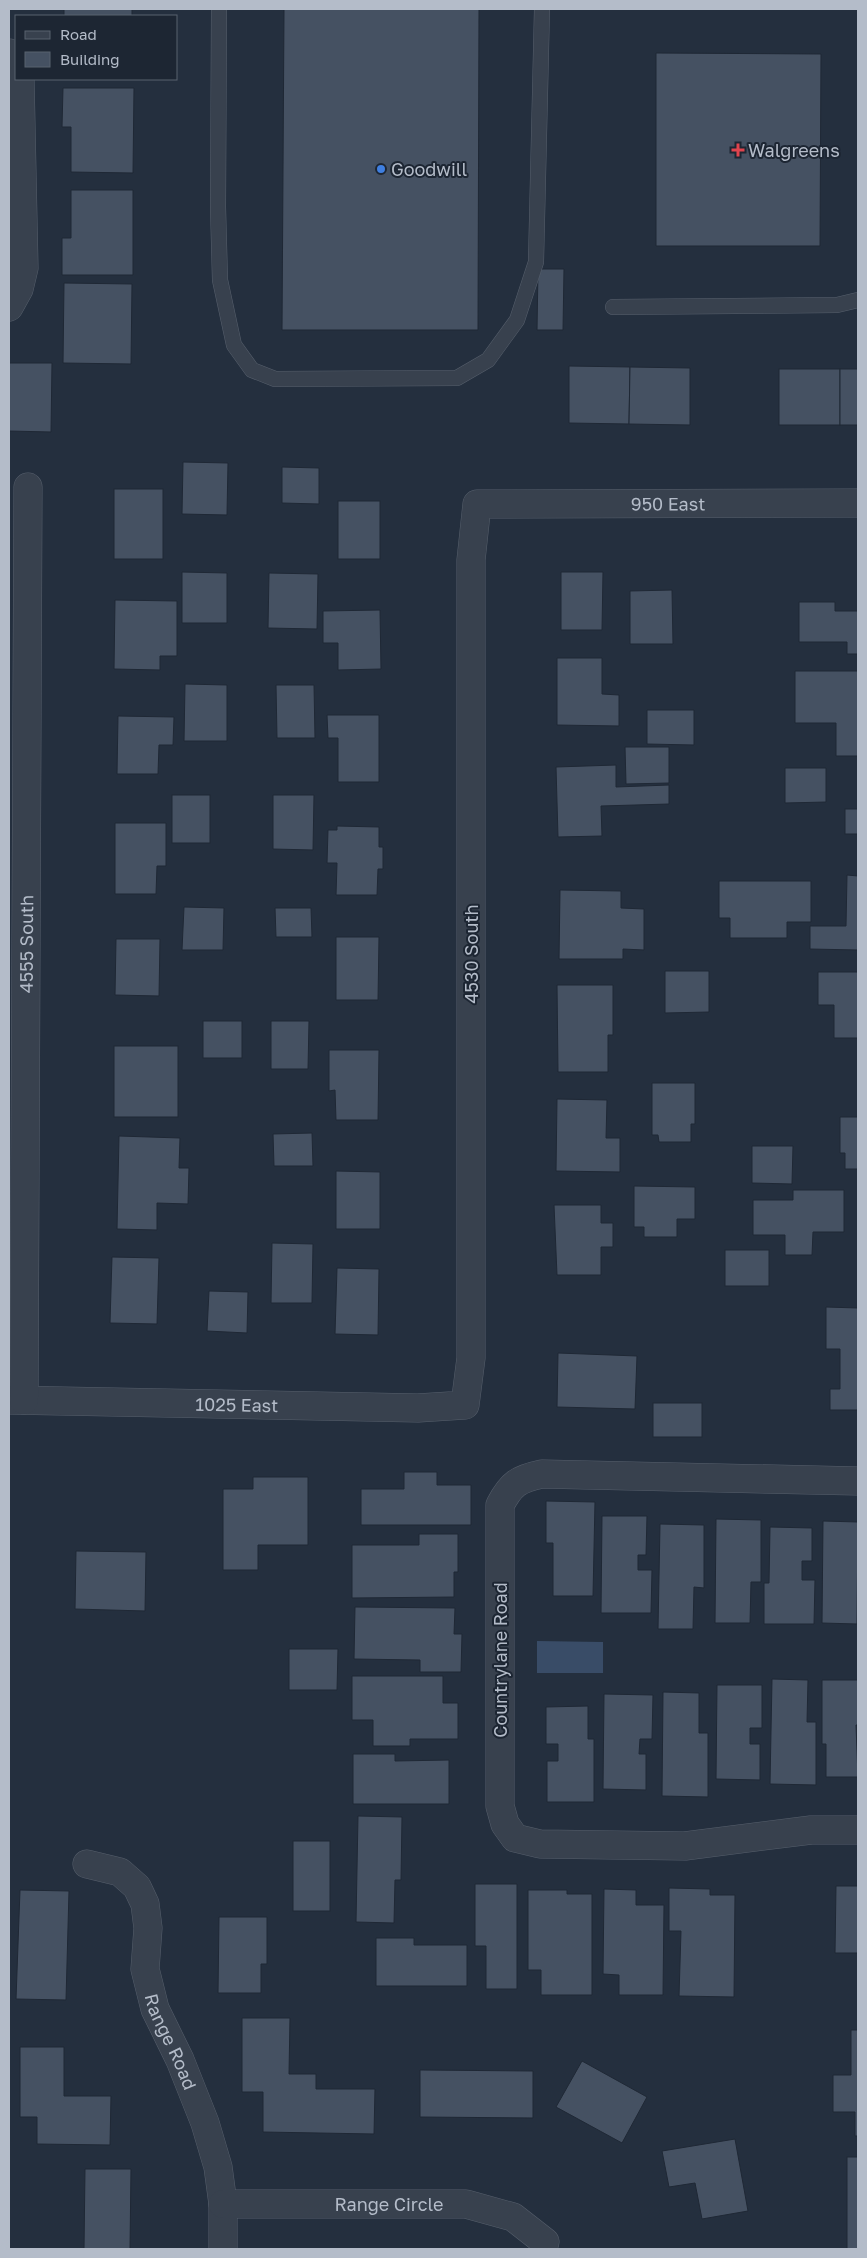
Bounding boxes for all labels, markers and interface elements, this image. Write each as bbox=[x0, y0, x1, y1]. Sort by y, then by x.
legend bbox=[15, 15, 178, 80]
text: Road bbox=[60, 25, 97, 43]
text: Building bbox=[60, 50, 120, 68]
place label: Walgreens bbox=[748, 139, 840, 161]
marker: Walgreens bbox=[732, 144, 744, 156]
place label: Goodwill bbox=[391, 158, 468, 180]
marker: Goodwill bbox=[375, 163, 387, 175]
street label: 950 East bbox=[631, 492, 706, 515]
street label: 4555 South bbox=[15, 895, 37, 993]
street label: 4530 South bbox=[460, 904, 482, 1004]
street label: 1025 East bbox=[195, 1393, 279, 1416]
street label: Countrylane Road bbox=[489, 1582, 511, 1738]
street label: Range Road bbox=[141, 1991, 202, 2093]
street label: Range Circle bbox=[334, 2193, 444, 2215]

